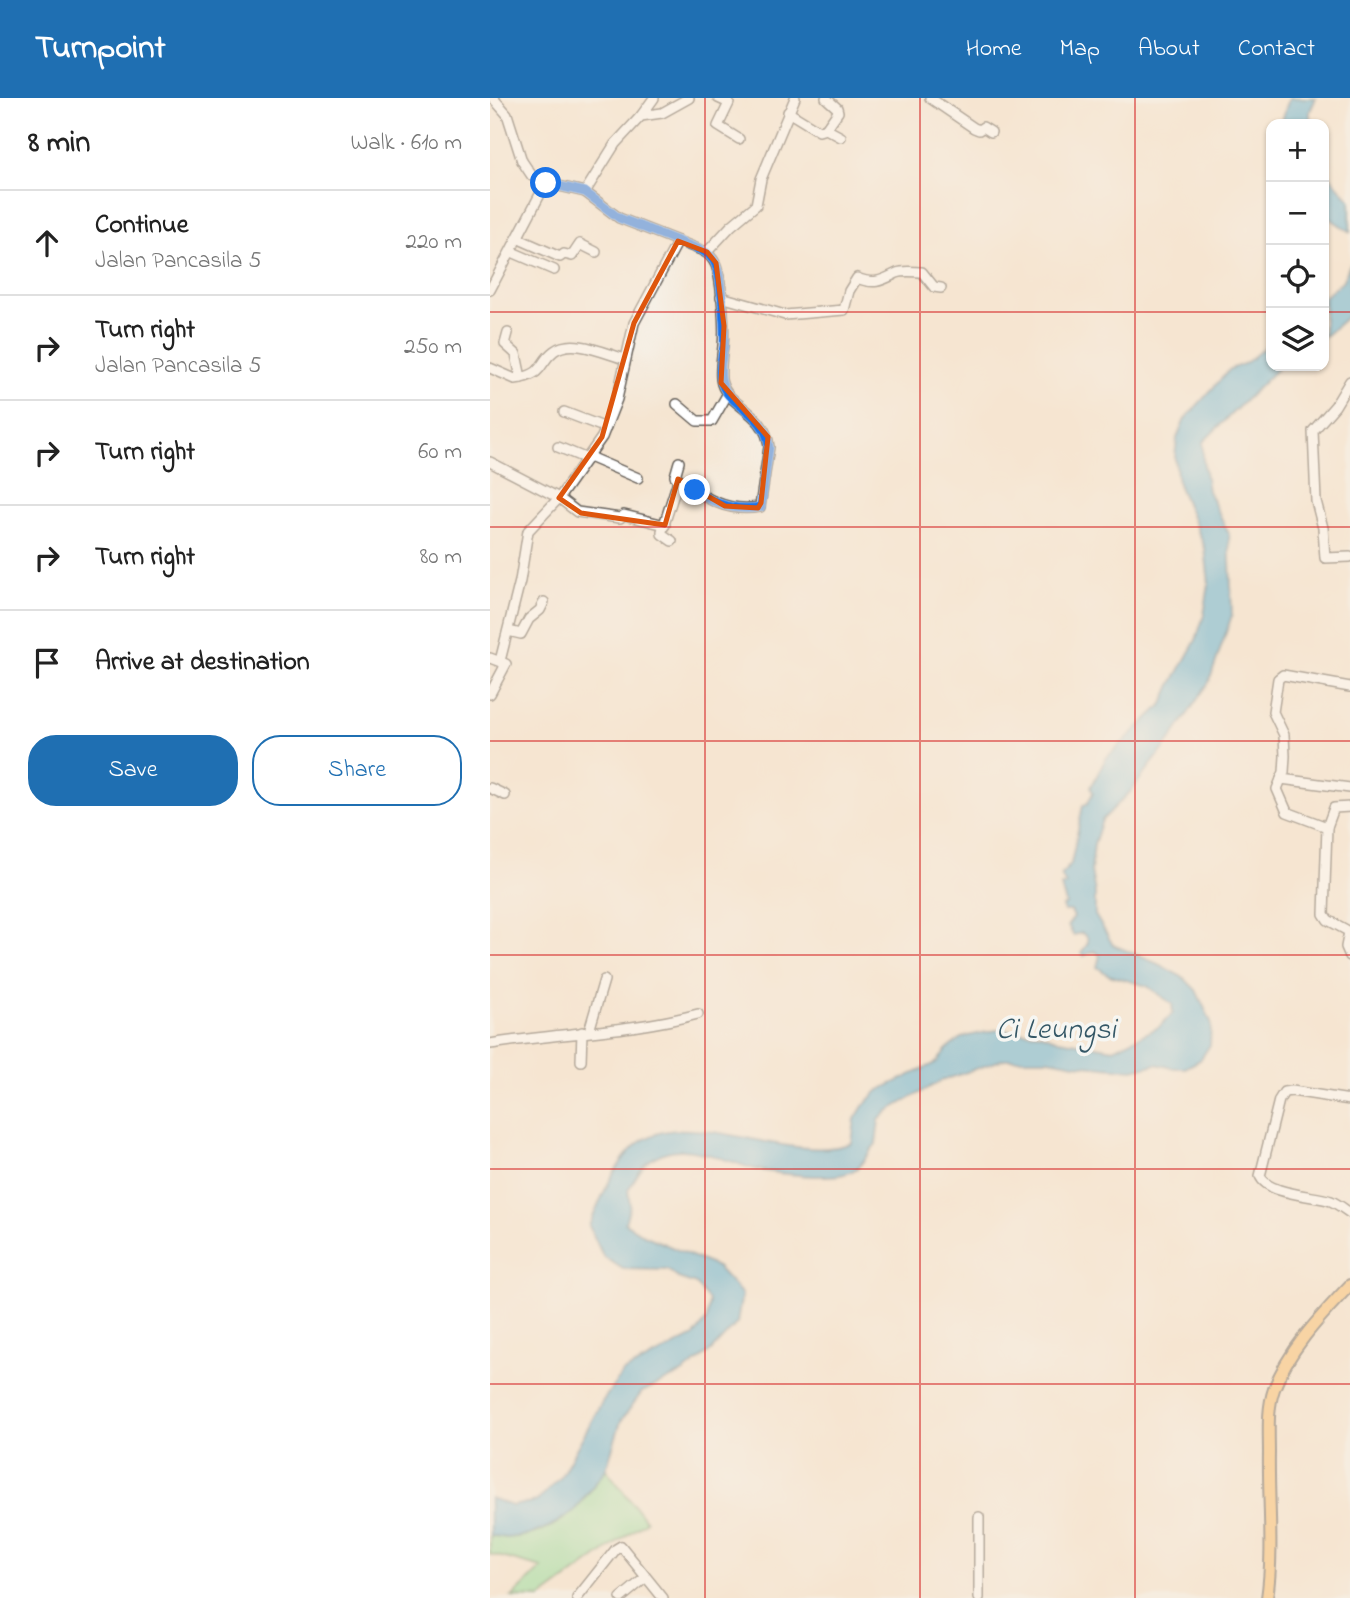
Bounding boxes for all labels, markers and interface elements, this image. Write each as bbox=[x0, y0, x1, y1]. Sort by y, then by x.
text: Turnpoint bbox=[35, 25, 166, 73]
text: Home bbox=[966, 32, 1022, 67]
text: Map bbox=[1060, 32, 1100, 67]
text: About bbox=[1138, 32, 1200, 67]
text: Contact bbox=[1238, 32, 1315, 67]
map controls bbox=[1266, 119, 1329, 371]
button: + bbox=[1266, 119, 1329, 182]
text: 8 min bbox=[28, 122, 90, 166]
text: Walk · 610 m bbox=[350, 127, 462, 160]
route start bbox=[530, 167, 561, 198]
button: − bbox=[1266, 182, 1329, 245]
text: Continue bbox=[95, 207, 188, 245]
icon: ahead bbox=[28, 224, 66, 262]
text: 220 m bbox=[406, 226, 462, 259]
text: Jalan Pancasila 5 bbox=[95, 245, 261, 278]
button: locate bbox=[1266, 245, 1329, 308]
button: layers bbox=[1266, 308, 1329, 371]
text: Turn right bbox=[95, 312, 195, 350]
icon: right bbox=[28, 329, 66, 367]
text: 250 m bbox=[404, 331, 462, 364]
text: Jalan Pancasila 5 bbox=[95, 350, 261, 383]
icon: right bbox=[28, 434, 66, 472]
text: Turn right bbox=[95, 434, 195, 472]
text: 60 m bbox=[418, 436, 462, 469]
route end bbox=[679, 474, 710, 505]
icon: right bbox=[28, 539, 66, 577]
text: Turn right bbox=[95, 539, 195, 577]
text: 80 m bbox=[420, 541, 462, 574]
icon: arrive bbox=[28, 644, 66, 682]
text: Arrive at destination bbox=[95, 644, 310, 682]
button: Save bbox=[28, 735, 238, 806]
button: Share bbox=[252, 735, 462, 806]
water label: Ci Leungsi bbox=[996, 1009, 1119, 1053]

